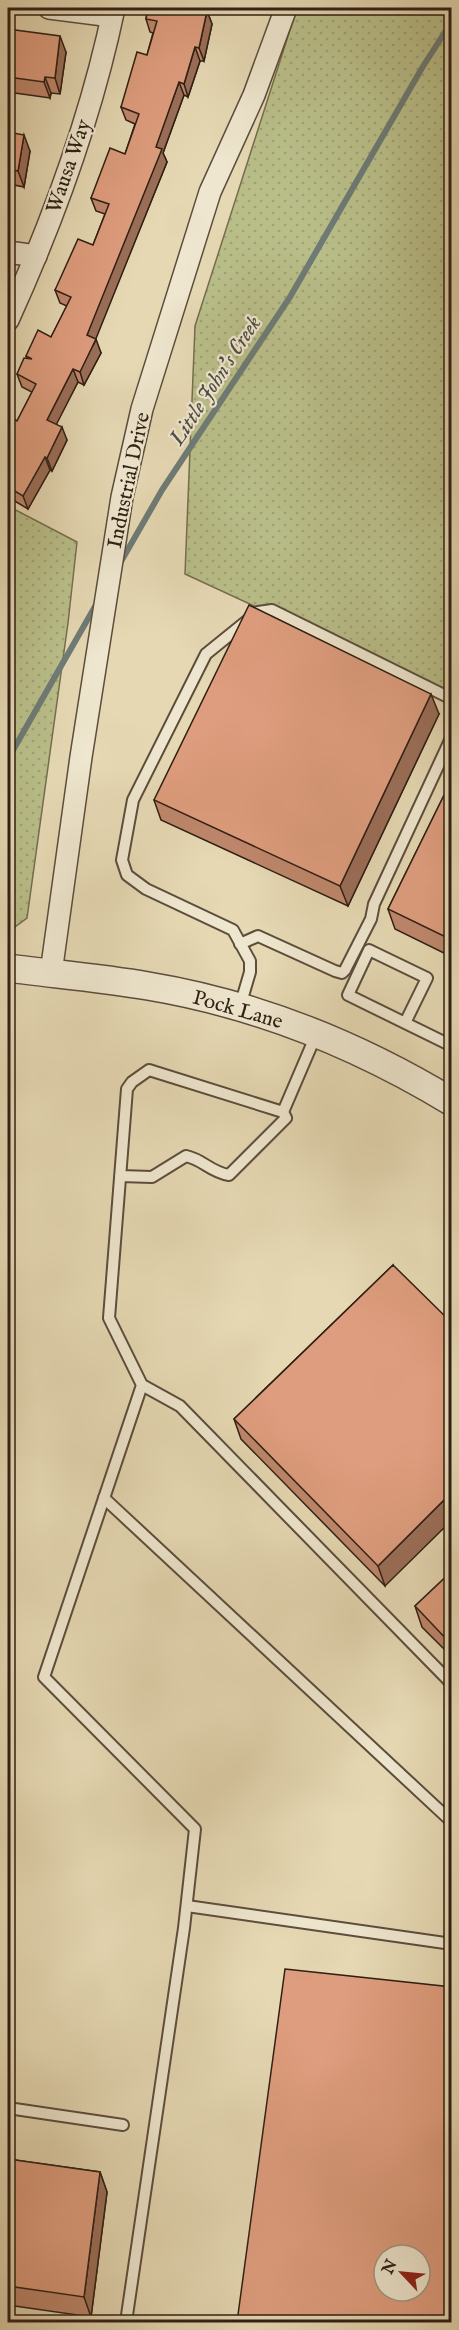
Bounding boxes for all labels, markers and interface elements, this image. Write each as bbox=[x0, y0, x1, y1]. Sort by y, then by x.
street label: Wausa Way bbox=[41, 115, 98, 217]
water label: Little John's Creek bbox=[163, 311, 268, 452]
street label: Industrial Drive bbox=[102, 409, 157, 551]
street label: Pock Lane bbox=[189, 985, 286, 1036]
north arrow bbox=[372, 2243, 432, 2303]
text: N bbox=[378, 2257, 402, 2279]

